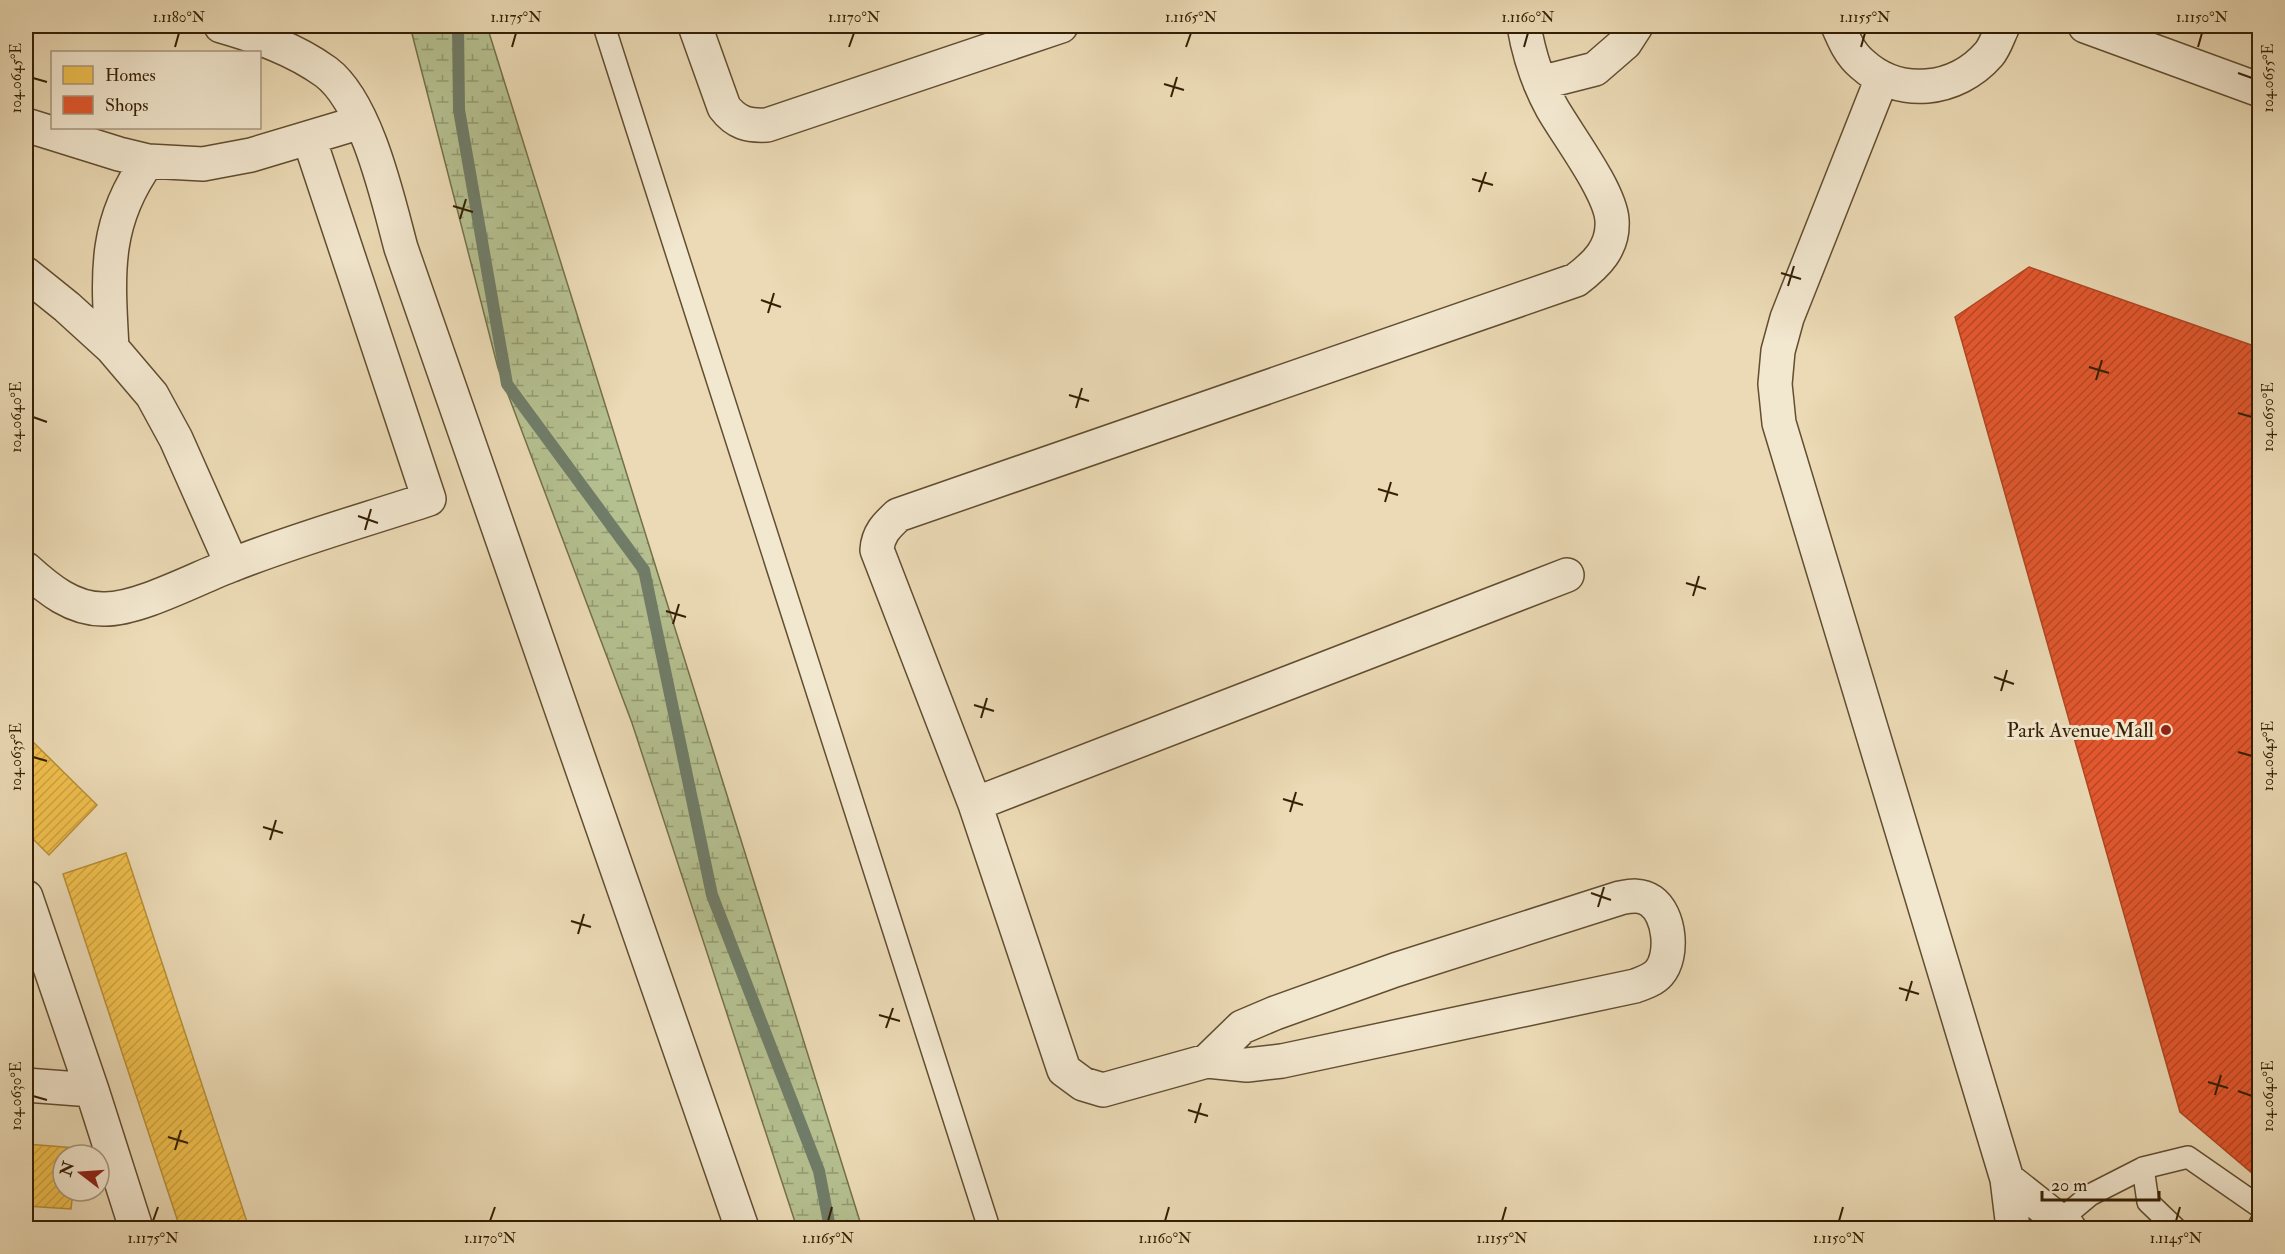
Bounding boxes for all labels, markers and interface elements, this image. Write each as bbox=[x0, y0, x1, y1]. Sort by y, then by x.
text: 1.1180°N bbox=[153, 8, 206, 27]
text: 1.1175°N bbox=[490, 8, 542, 27]
text: 1.1170°N bbox=[828, 8, 881, 27]
text: 1.1165°N bbox=[1165, 8, 1217, 27]
text: 1.1160°N bbox=[1502, 8, 1555, 27]
text: 1.1155°N bbox=[1840, 8, 1891, 27]
text: 1.1150°N bbox=[2176, 8, 2228, 27]
text: 104.0645°E bbox=[7, 43, 26, 113]
text: 104.0655°E bbox=[2259, 43, 2278, 112]
legend bbox=[51, 51, 261, 129]
text: Homes bbox=[105, 64, 156, 87]
text: Shops bbox=[105, 94, 148, 117]
text: 104.0640°E bbox=[7, 381, 26, 453]
text: 104.0650°E bbox=[2259, 382, 2278, 452]
place label: Park Avenue Mall bbox=[2007, 717, 2155, 744]
text: 104.0645°E bbox=[2259, 721, 2278, 791]
text: 104.0635°E bbox=[7, 723, 26, 791]
marker: Park Avenue Mall bbox=[2159, 723, 2173, 737]
text: 104.0640°E bbox=[2259, 1060, 2278, 1132]
text: 104.0630°E bbox=[7, 1061, 26, 1131]
north arrow bbox=[51, 1143, 111, 1203]
text: N bbox=[56, 1158, 79, 1180]
scale bar bbox=[2042, 1164, 2159, 1202]
text: 20 m bbox=[2051, 1174, 2087, 1197]
text: 1.1175°N bbox=[127, 1229, 179, 1248]
text: 1.1170°N bbox=[464, 1229, 517, 1248]
text: 1.1165°N bbox=[802, 1229, 854, 1248]
text: 1.1160°N bbox=[1139, 1229, 1192, 1248]
text: 1.1155°N bbox=[1477, 1229, 1528, 1248]
text: 1.1150°N bbox=[1813, 1229, 1865, 1248]
text: 1.1145°N bbox=[2150, 1229, 2203, 1248]

